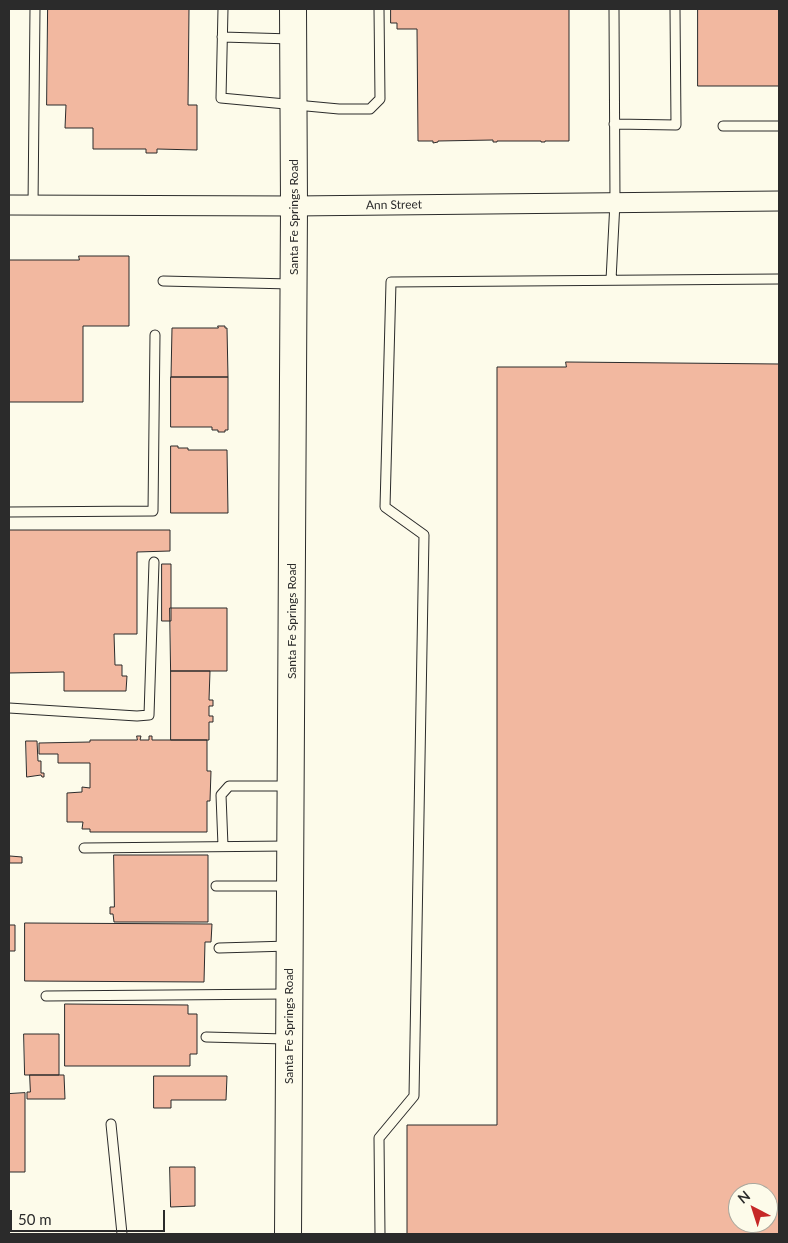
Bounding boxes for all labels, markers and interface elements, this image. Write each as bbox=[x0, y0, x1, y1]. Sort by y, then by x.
street label: Santa Fe Springs Road bbox=[287, 159, 301, 275]
street label: Ann Street bbox=[366, 197, 422, 213]
street label: Santa Fe Springs Road bbox=[285, 563, 299, 679]
street label: Santa Fe Springs Road bbox=[282, 968, 296, 1084]
north arrow bbox=[728, 1183, 778, 1233]
text: N bbox=[734, 1187, 753, 1207]
scale bar bbox=[12, 1200, 168, 1232]
text: 50 m bbox=[18, 1210, 52, 1228]

